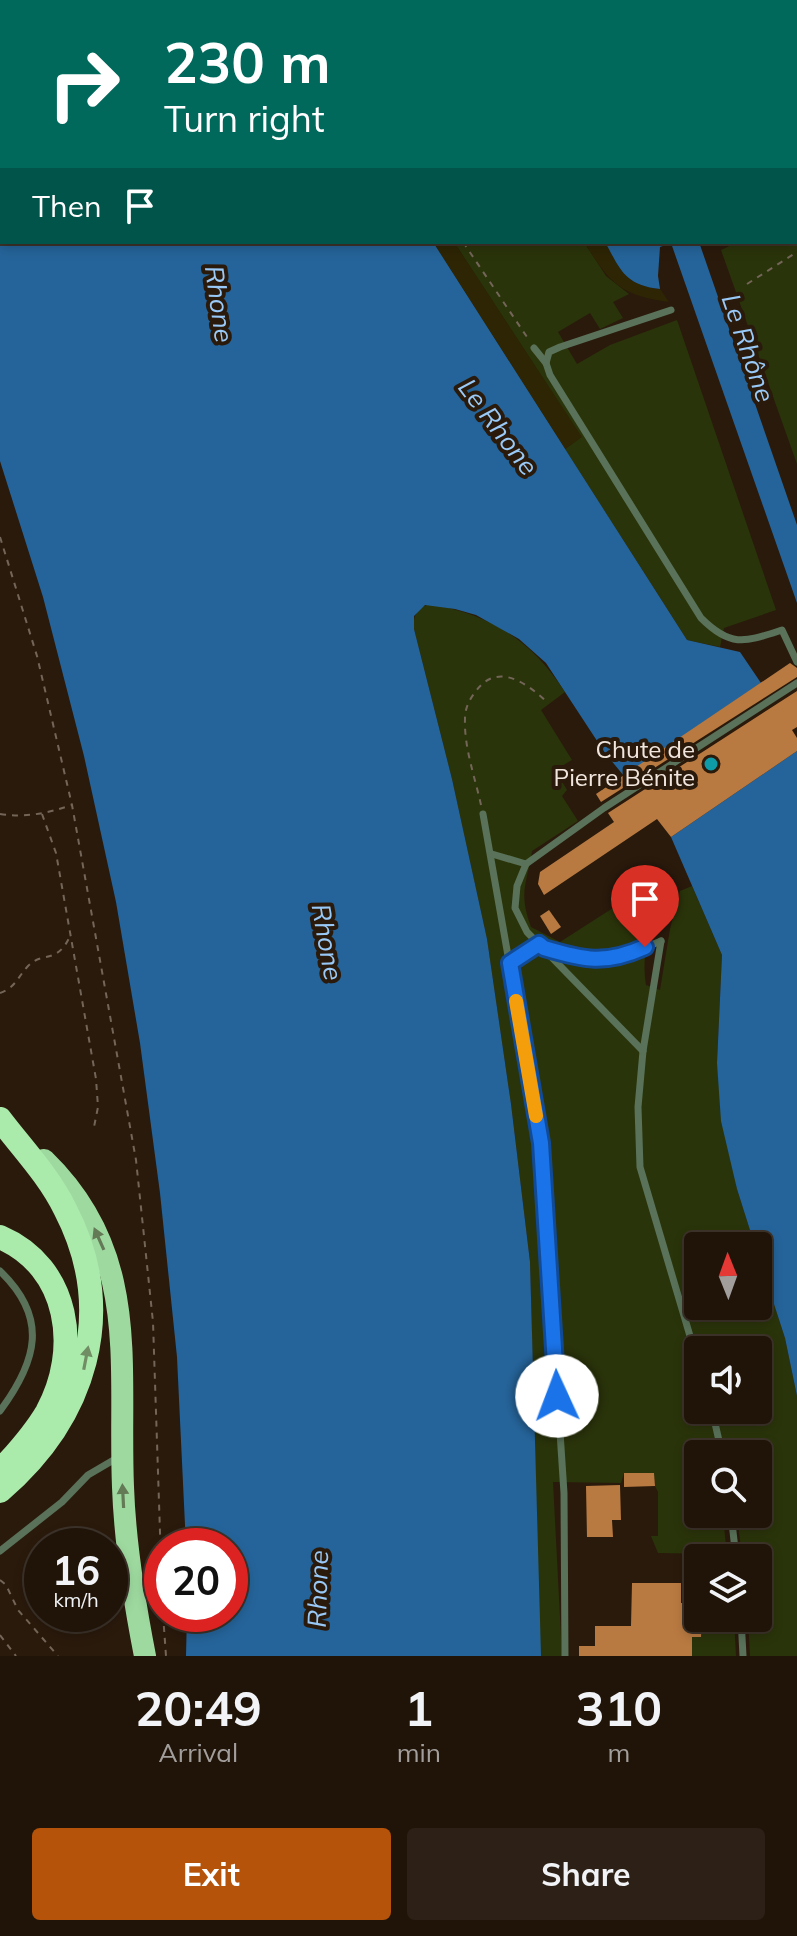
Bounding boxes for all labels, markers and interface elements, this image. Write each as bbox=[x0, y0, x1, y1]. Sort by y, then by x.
text: 230 m bbox=[164, 27, 331, 97]
icon: right bbox=[32, 32, 136, 136]
text: Turn right bbox=[164, 96, 325, 141]
icon: arrive bbox=[118, 184, 162, 228]
text: Then bbox=[32, 187, 102, 225]
water label: Rhone bbox=[198, 263, 241, 345]
water label: Le Rhône bbox=[715, 289, 782, 406]
water label: Le Rhone bbox=[451, 372, 545, 482]
place label: Chute de Pierre Bénite bbox=[554, 734, 695, 792]
marker: Chute de Pierre Bénite bbox=[702, 755, 720, 773]
pin bbox=[611, 865, 679, 947]
icon: arrive bbox=[623, 877, 667, 921]
water label: Rhone bbox=[305, 901, 350, 983]
one-way arrow bbox=[92, 1227, 105, 1251]
north arrow bbox=[684, 1232, 772, 1320]
map controls bbox=[684, 1232, 772, 1632]
button: sound bbox=[684, 1336, 772, 1424]
one-way arrow bbox=[80, 1345, 92, 1370]
position arrow bbox=[515, 1354, 599, 1438]
button: search bbox=[684, 1440, 772, 1528]
one-way arrow bbox=[117, 1483, 130, 1508]
speed limit sign: 20 bbox=[144, 1528, 248, 1632]
button: layers bbox=[684, 1544, 772, 1632]
text: 16 bbox=[52, 1545, 100, 1595]
water label: Rhone bbox=[300, 1550, 335, 1628]
text: km/h bbox=[53, 1587, 99, 1612]
text: 20:49 bbox=[135, 1678, 262, 1738]
text: 1 bbox=[404, 1678, 433, 1738]
text: 310 bbox=[576, 1678, 662, 1738]
text: Arrival bbox=[159, 1736, 238, 1769]
text: min bbox=[397, 1736, 441, 1769]
text: m bbox=[608, 1736, 630, 1769]
button: Exit bbox=[32, 1828, 391, 1920]
button: Share bbox=[407, 1828, 765, 1920]

